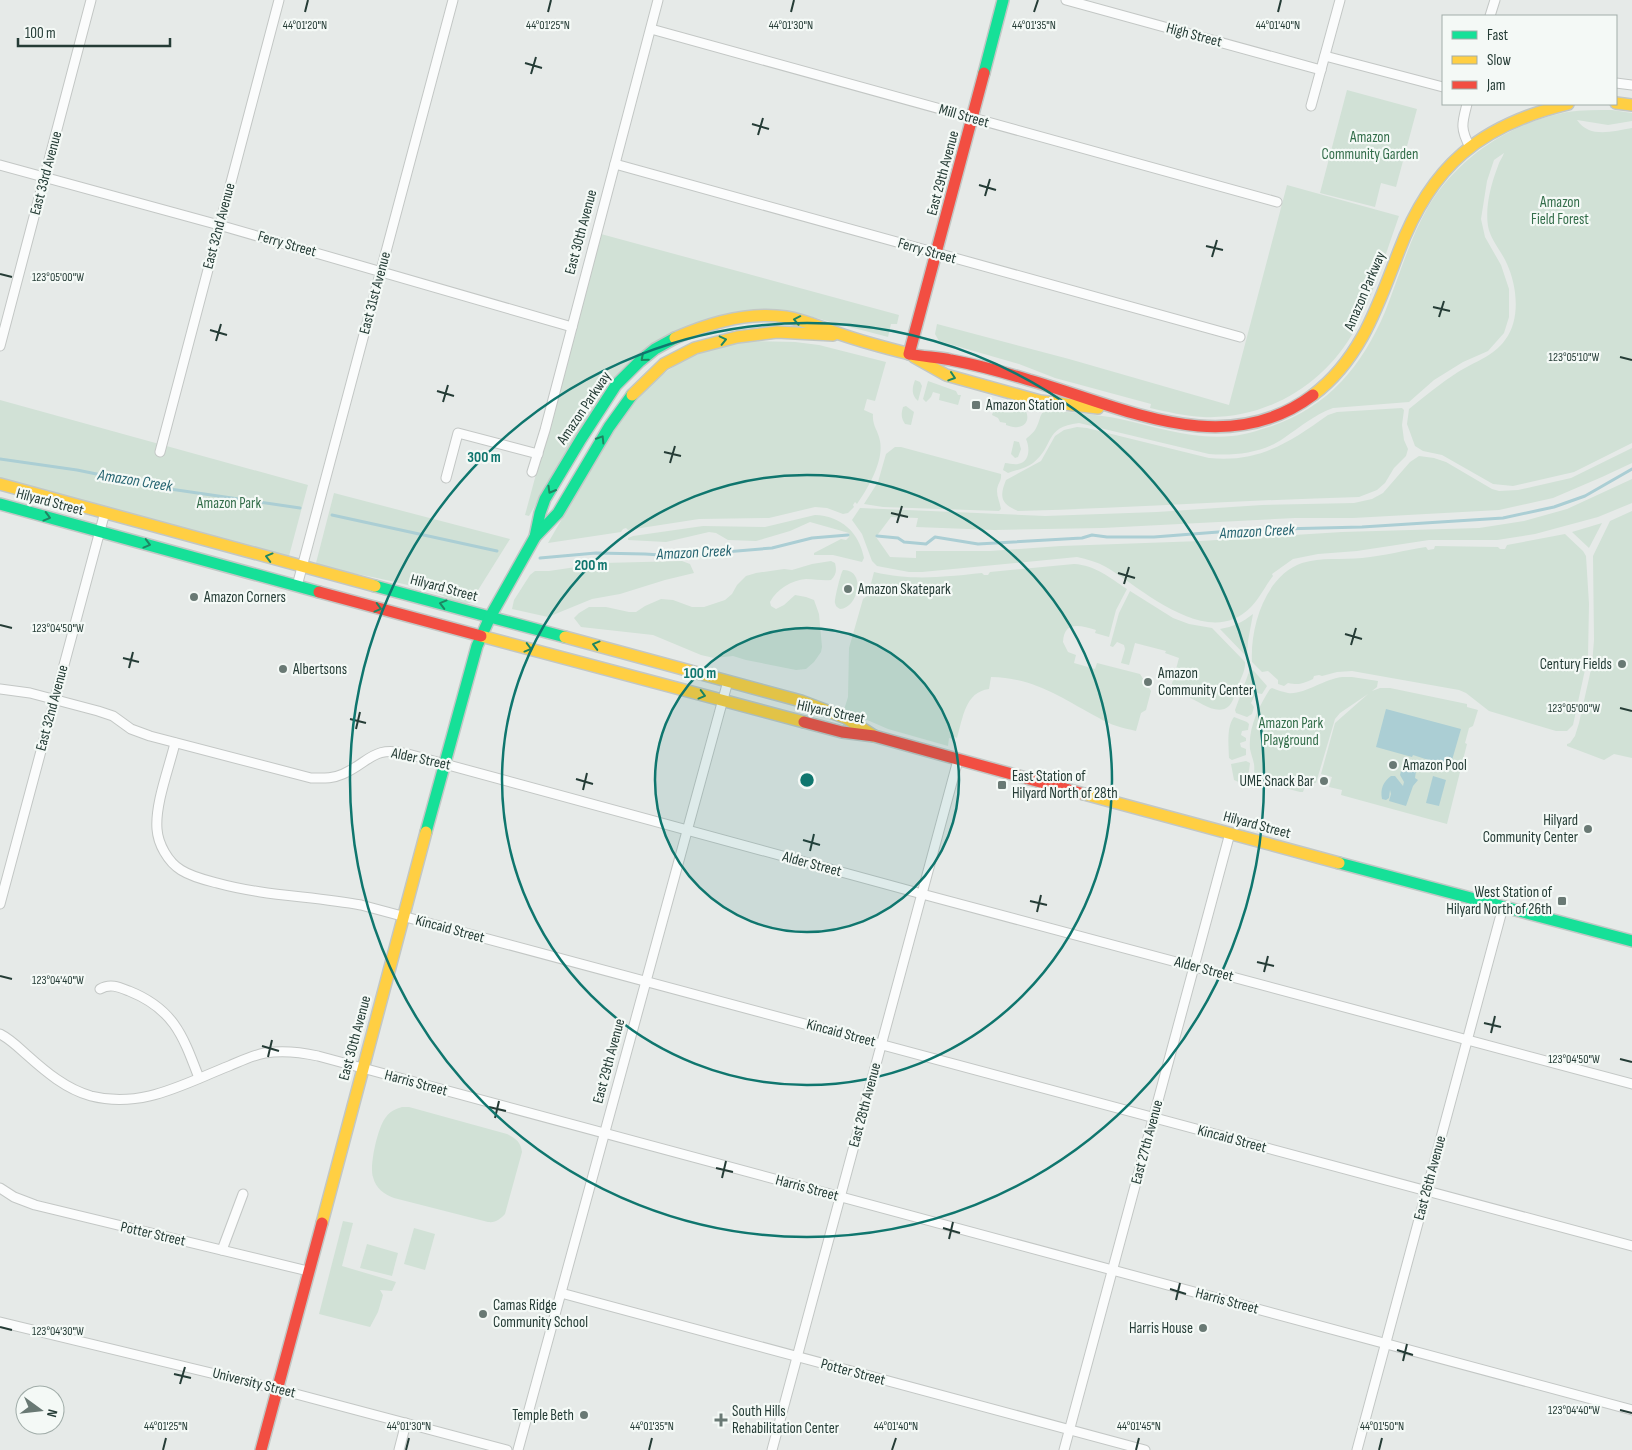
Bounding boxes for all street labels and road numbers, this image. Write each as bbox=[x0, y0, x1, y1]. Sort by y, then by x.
street label: High Street bbox=[1164, 18, 1224, 52]
street label: Mill Street bbox=[937, 100, 992, 132]
street label: East 29th Avenue bbox=[923, 128, 963, 218]
street label: East 33rd Avenue bbox=[26, 129, 66, 217]
street label: East 32nd Avenue bbox=[198, 181, 240, 271]
street label: East 30th Avenue bbox=[561, 187, 601, 277]
street label: Ferry Street bbox=[256, 227, 319, 262]
street label: Ferry Street bbox=[896, 234, 959, 269]
street label: Amazon Parkway bbox=[1339, 248, 1390, 334]
street label: East 31st Avenue bbox=[355, 250, 395, 336]
street label: Amazon Parkway bbox=[552, 368, 615, 449]
street label: Hilyard Street bbox=[14, 484, 86, 520]
street label: Hilyard Street bbox=[408, 570, 480, 606]
street label: East 32nd Avenue bbox=[31, 663, 73, 753]
street label: Hilyard Street bbox=[795, 696, 867, 729]
street label: Alder Street bbox=[389, 743, 453, 775]
street label: Hilyard Street bbox=[1221, 807, 1293, 843]
street label: Alder Street bbox=[780, 847, 844, 881]
street label: Kincaid Street bbox=[413, 911, 487, 947]
street label: Alder Street bbox=[1172, 952, 1236, 986]
street label: East 30th Avenue bbox=[335, 993, 375, 1083]
street label: Kincaid Street bbox=[804, 1015, 878, 1051]
street label: East 29th Avenue bbox=[589, 1016, 629, 1106]
street label: East 28th Avenue bbox=[845, 1061, 885, 1149]
street label: Harris Street bbox=[383, 1066, 450, 1101]
street label: East 27th Avenue bbox=[1127, 1098, 1167, 1186]
street label: Kincaid Street bbox=[1195, 1121, 1269, 1157]
street label: East 26th Avenue bbox=[1410, 1134, 1450, 1222]
street label: Harris Street bbox=[774, 1171, 841, 1206]
street label: Potter Street bbox=[119, 1217, 188, 1251]
street label: Harris Street bbox=[1194, 1284, 1261, 1319]
street label: Potter Street bbox=[819, 1354, 888, 1390]
street label: University Street bbox=[210, 1363, 298, 1403]

